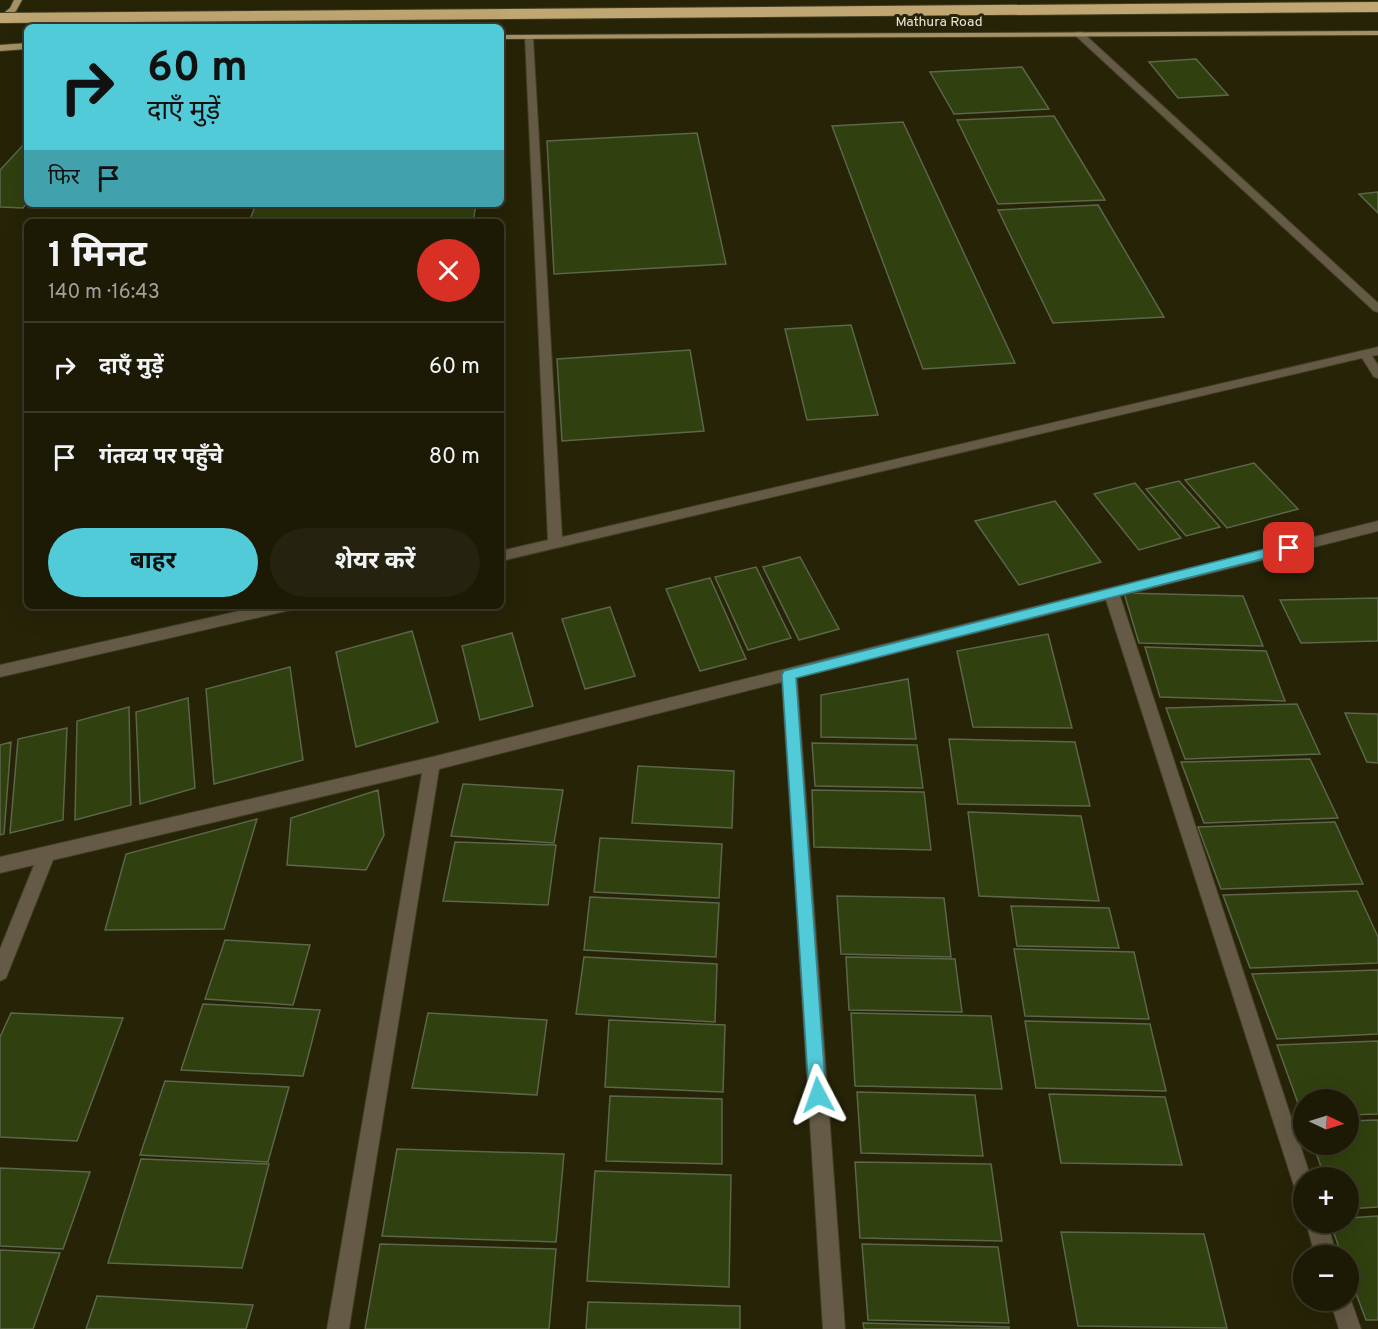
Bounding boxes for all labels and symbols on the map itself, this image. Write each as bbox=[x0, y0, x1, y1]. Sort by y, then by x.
street label: Mathura Road bbox=[895, 14, 983, 31]
pin bbox=[1263, 522, 1314, 573]
position arrow bbox=[786, 1063, 850, 1127]
north arrow bbox=[1293, 1089, 1359, 1155]

